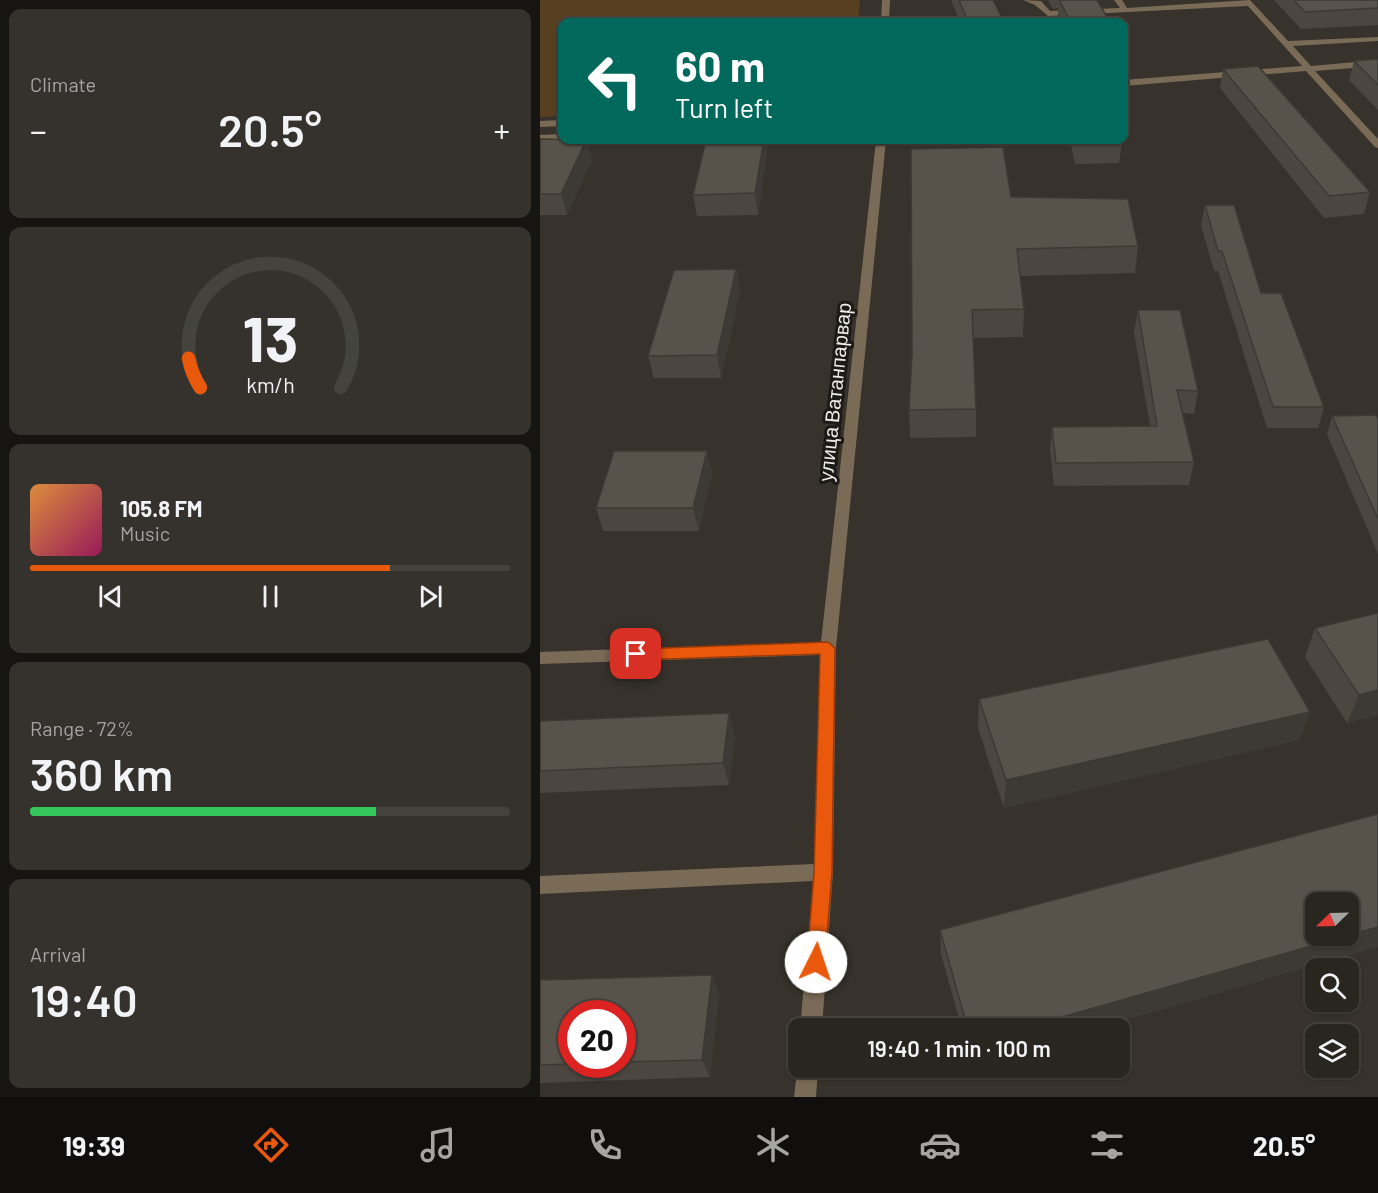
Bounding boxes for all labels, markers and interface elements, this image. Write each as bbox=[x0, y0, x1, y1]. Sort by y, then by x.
text: 60 m bbox=[675, 40, 765, 90]
icon: left bbox=[576, 42, 654, 120]
text: Climate bbox=[30, 72, 96, 96]
text: Turn left bbox=[675, 91, 773, 123]
text: 20.5° bbox=[218, 102, 322, 156]
text: − bbox=[30, 110, 47, 150]
text: + bbox=[493, 110, 510, 150]
text: 13 bbox=[242, 300, 298, 374]
street label: улица Ватанпарвар bbox=[813, 301, 855, 483]
text: km/h bbox=[246, 372, 294, 397]
text: 105.8 FM bbox=[120, 495, 202, 521]
text: Music bbox=[120, 521, 170, 545]
icon: previous bbox=[94, 580, 127, 613]
icon: pause bbox=[254, 580, 287, 613]
icon: next bbox=[414, 580, 447, 613]
pin bbox=[610, 628, 661, 679]
icon: arrive bbox=[619, 637, 652, 670]
text: Range · 72% bbox=[30, 716, 134, 740]
text: 360 km bbox=[30, 746, 173, 800]
north arrow bbox=[1305, 892, 1359, 946]
map controls bbox=[1305, 892, 1359, 1078]
position arrow bbox=[784, 930, 848, 994]
text: Arrival bbox=[30, 942, 86, 966]
button: search bbox=[1305, 958, 1359, 1012]
text: 19:40 bbox=[30, 972, 137, 1026]
speed limit sign: 20 bbox=[558, 1000, 636, 1078]
button: layers bbox=[1305, 1024, 1359, 1078]
text: 19:40 · 1 min · 100 m bbox=[867, 1035, 1051, 1061]
icon: directions bbox=[250, 1124, 292, 1166]
icon: music bbox=[417, 1124, 459, 1166]
icon: phone bbox=[584, 1124, 626, 1166]
icon: climate bbox=[752, 1124, 794, 1166]
icon: car bbox=[919, 1124, 961, 1166]
icon: filters bbox=[1086, 1124, 1128, 1166]
text: 19:39 bbox=[63, 1129, 125, 1161]
text: 20.5° bbox=[1253, 1129, 1315, 1161]

